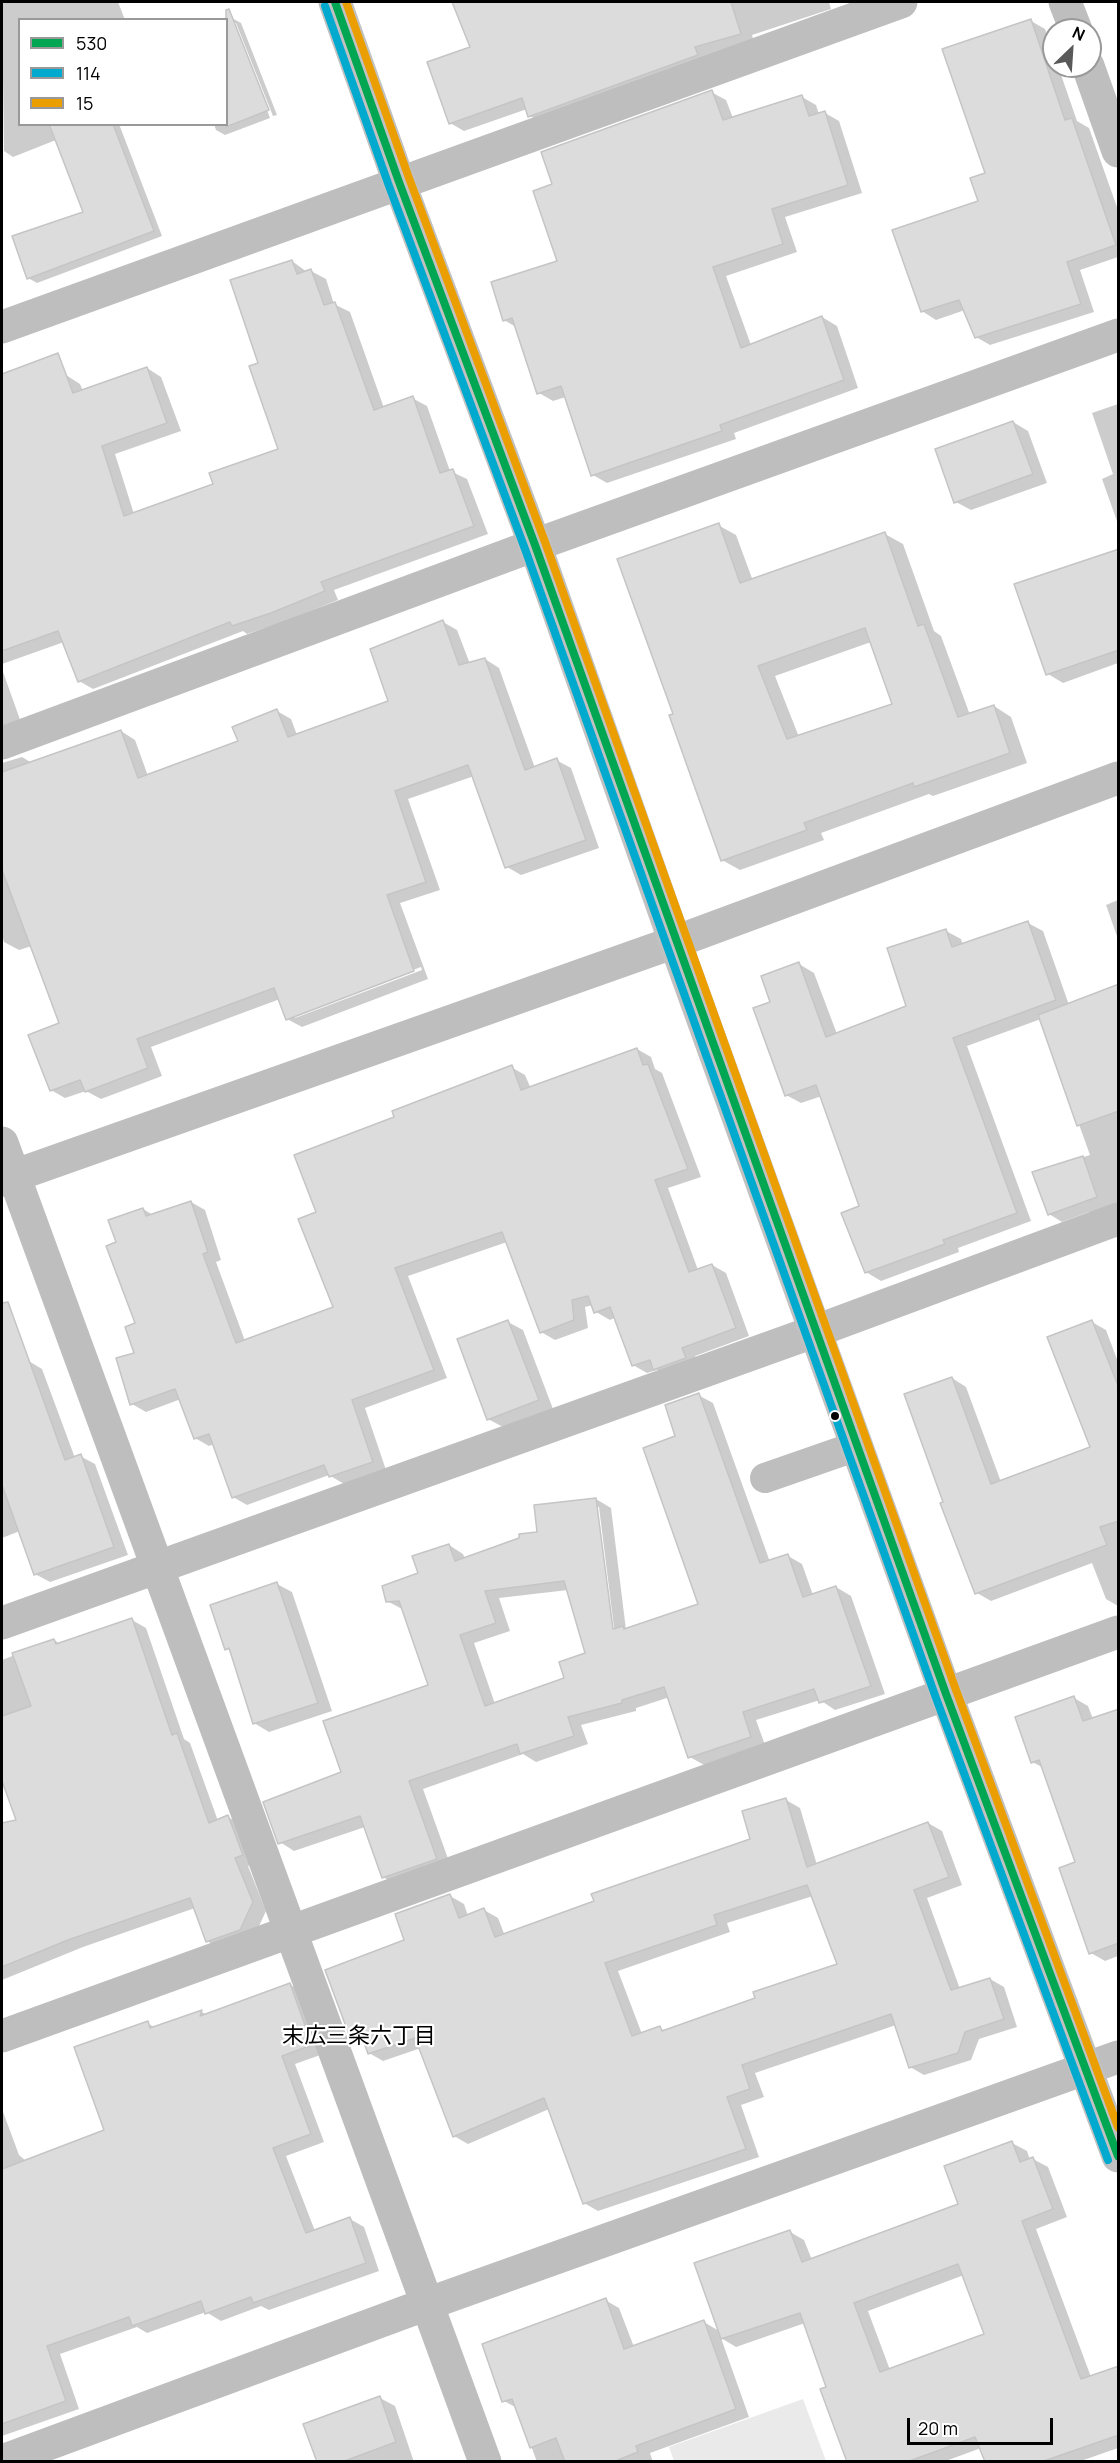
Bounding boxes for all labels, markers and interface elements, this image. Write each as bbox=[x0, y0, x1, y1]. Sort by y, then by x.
legend bbox=[18, 18, 228, 126]
north arrow bbox=[1042, 18, 1102, 78]
text: N bbox=[1069, 21, 1089, 46]
text: 530 bbox=[76, 31, 107, 55]
text: 114 bbox=[76, 61, 101, 85]
text: 15 bbox=[76, 91, 93, 115]
unlabelled marker bbox=[829, 1410, 841, 1422]
district label: 末広三条六丁目 bbox=[282, 2024, 436, 2050]
scale bar bbox=[910, 2406, 1056, 2444]
text: 20 m bbox=[918, 2416, 958, 2440]

